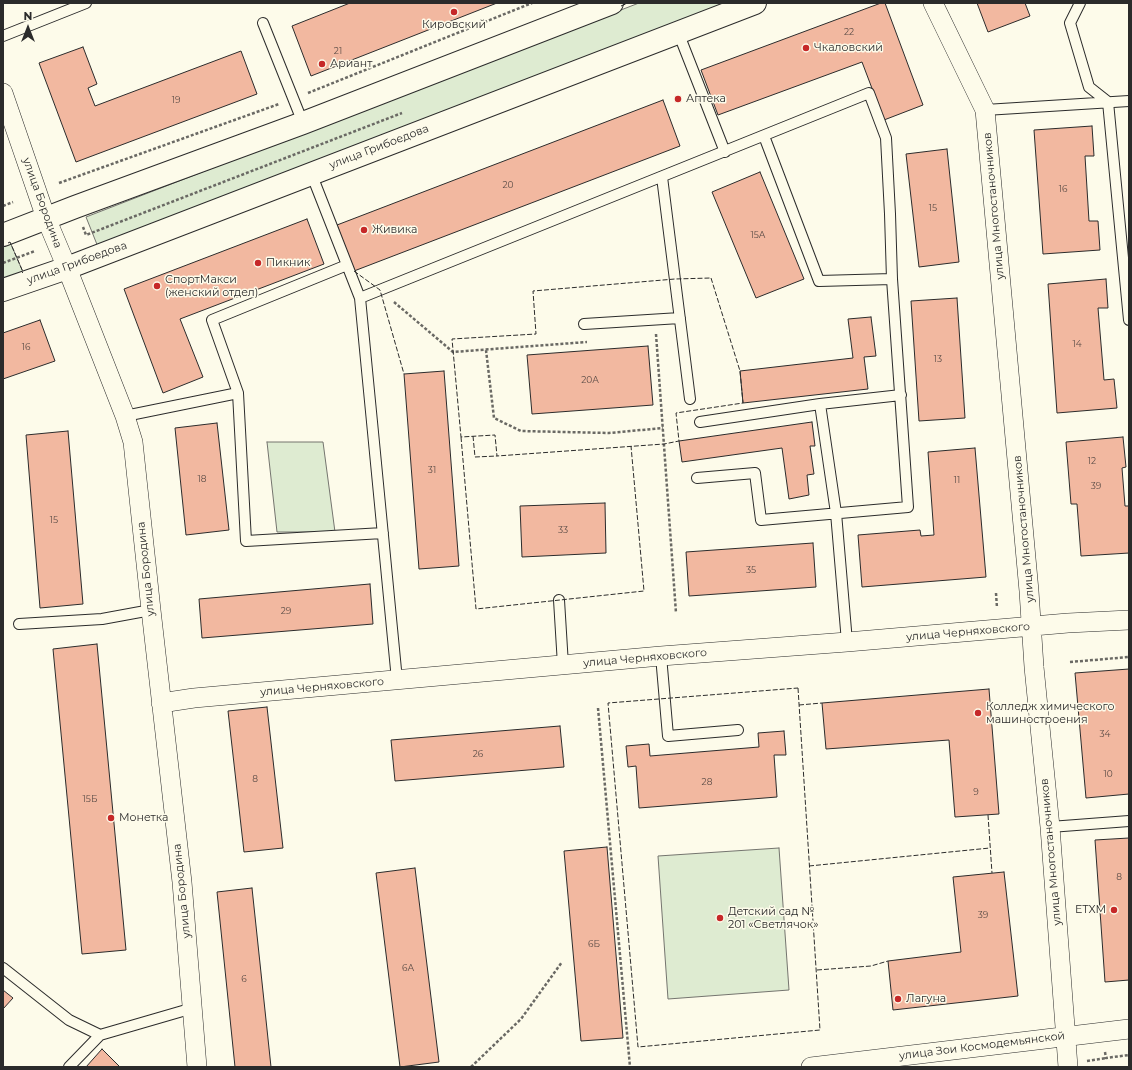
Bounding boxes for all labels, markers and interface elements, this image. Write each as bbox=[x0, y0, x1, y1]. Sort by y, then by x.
marker: Кировский bbox=[449, 7, 459, 17]
north arrow bbox=[8, 8, 48, 48]
text: N bbox=[24, 9, 32, 23]
place label: Кировский bbox=[422, 18, 486, 32]
house number: 22 bbox=[844, 27, 854, 37]
place label: Чкаловский bbox=[814, 41, 883, 55]
marker: Чкаловский bbox=[801, 43, 811, 53]
house number: 21 bbox=[334, 46, 342, 56]
place label: Ариант bbox=[330, 57, 372, 71]
marker: Ариант bbox=[317, 59, 327, 69]
place label: Аптека bbox=[686, 92, 726, 106]
marker: Аптека bbox=[673, 94, 683, 104]
house number: 19 bbox=[172, 95, 180, 105]
street label: улица Грибоедова bbox=[327, 122, 431, 172]
street label: улица Многостаночников bbox=[981, 132, 1007, 280]
street label: улица Бородина bbox=[20, 156, 64, 250]
house number: 20 bbox=[502, 180, 514, 190]
house number: 16 bbox=[1059, 184, 1067, 194]
house number: 15 bbox=[929, 203, 937, 213]
place label: Живика bbox=[372, 223, 418, 237]
marker: Живика bbox=[359, 225, 369, 235]
house number: 15А bbox=[750, 230, 766, 240]
street label: улица Грибоедова bbox=[25, 239, 129, 287]
place label: Пикник bbox=[266, 256, 310, 270]
marker: Пикник bbox=[253, 258, 263, 268]
place label: СпортМакси (женский отдел) bbox=[165, 273, 258, 299]
marker: СпортМакси (женский отдел) bbox=[152, 281, 162, 291]
house number: 14 bbox=[1072, 339, 1082, 349]
house number: 16 bbox=[22, 342, 30, 352]
house number: 13 bbox=[934, 354, 942, 364]
house number: 20А bbox=[581, 375, 599, 385]
street label: улица Многостаночников bbox=[1011, 455, 1037, 603]
house number: 12 bbox=[1088, 456, 1096, 466]
house number: 31 bbox=[428, 465, 436, 475]
house number: 18 bbox=[198, 474, 206, 484]
house number: 11 bbox=[954, 475, 960, 485]
house number: 39 bbox=[1091, 481, 1101, 491]
house number: 15 bbox=[50, 515, 58, 525]
street label: улица Бородина bbox=[134, 521, 158, 617]
house number: 33 bbox=[558, 525, 568, 535]
house number: 35 bbox=[746, 565, 756, 575]
house number: 29 bbox=[281, 606, 291, 616]
street label: улица Черняховского bbox=[906, 620, 1030, 644]
street label: улица Черняховского bbox=[583, 646, 707, 670]
street label: улица Черняховского bbox=[260, 675, 384, 699]
place label: Колледж химического машиностроения bbox=[986, 700, 1114, 726]
marker: Колледж химического машиностроения bbox=[973, 708, 983, 718]
house number: 34 bbox=[1099, 729, 1111, 739]
house number: 26 bbox=[473, 749, 483, 759]
house number: 10 bbox=[1103, 769, 1113, 779]
house number: 8 bbox=[252, 774, 258, 784]
house number: 28 bbox=[702, 777, 712, 787]
street label: улица Многостаночников bbox=[1038, 778, 1064, 926]
house number: 9 bbox=[973, 787, 979, 797]
house number: 15Б bbox=[83, 794, 97, 804]
place label: Монетка bbox=[119, 811, 168, 825]
marker: Монетка bbox=[106, 813, 116, 823]
street label: улица Бородина bbox=[170, 843, 194, 939]
house number: 8 bbox=[1116, 872, 1122, 882]
place label: ЕТХМ bbox=[1075, 903, 1106, 917]
place label: Детский сад № 201 «Светлячок» bbox=[728, 905, 818, 931]
marker: ЕТХМ bbox=[1109, 905, 1119, 915]
house number: 39 bbox=[978, 910, 988, 920]
marker: Детский сад № 201 «Светлячок» bbox=[715, 913, 725, 923]
house number: 6Б bbox=[588, 939, 600, 949]
house number: 6А bbox=[402, 963, 414, 973]
house number: 6 bbox=[241, 974, 247, 984]
place label: Лагуна bbox=[906, 992, 946, 1006]
marker: Лагуна bbox=[893, 994, 903, 1004]
street label: улица Зои Космодемьянской bbox=[898, 1029, 1066, 1063]

